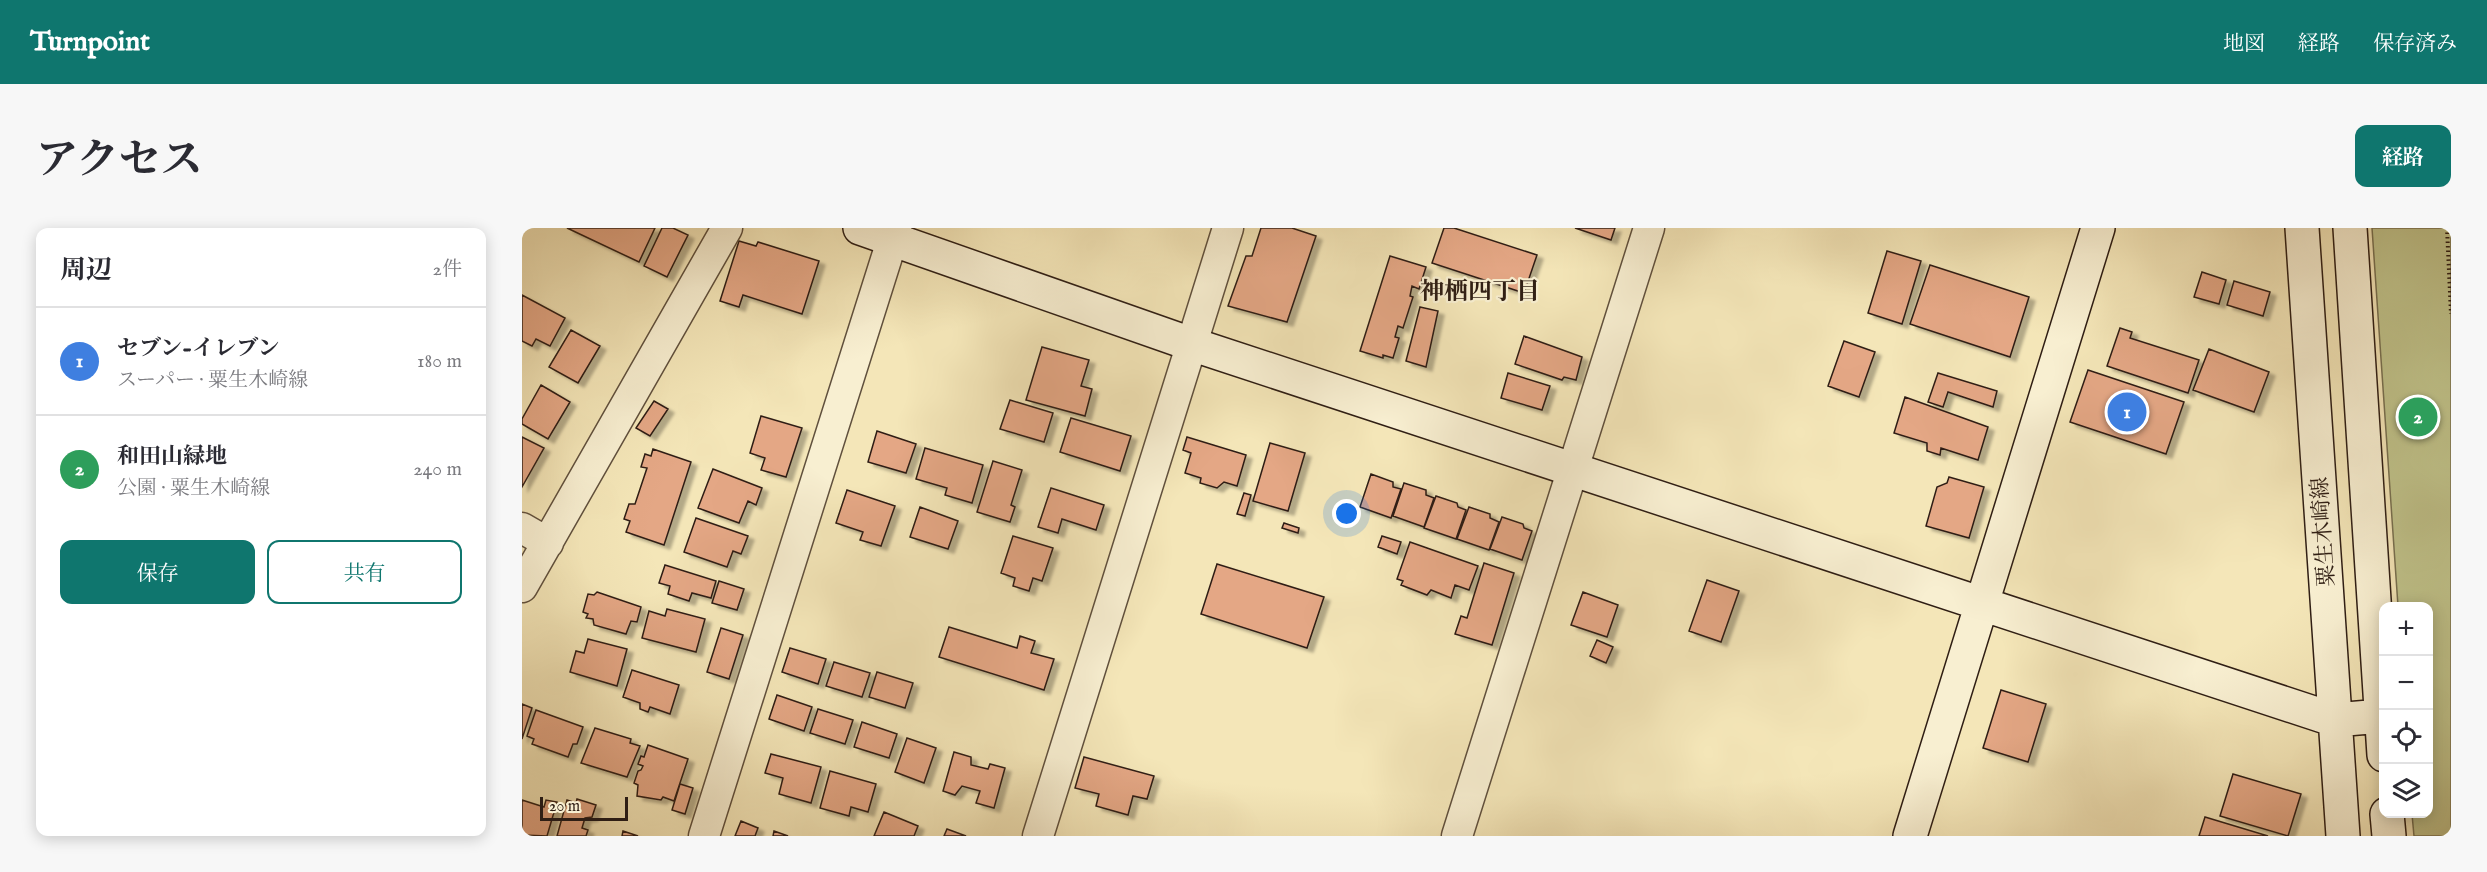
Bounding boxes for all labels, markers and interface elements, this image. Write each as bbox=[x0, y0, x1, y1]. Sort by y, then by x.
text: Turnpoint bbox=[30, 25, 150, 60]
text: 地図 bbox=[2223, 31, 2265, 58]
text: 経路 bbox=[2298, 31, 2340, 58]
text: 保存済み bbox=[2373, 31, 2457, 58]
button: 経路 bbox=[2355, 125, 2451, 187]
text: アクセス bbox=[36, 135, 203, 188]
text: 周辺 bbox=[60, 254, 112, 287]
text: 2件 bbox=[433, 257, 462, 282]
district label: 神栖四丁目 bbox=[1420, 277, 1540, 308]
text: セブン-イレブン bbox=[117, 335, 279, 363]
text: 1 bbox=[76, 349, 83, 374]
text: 180 m bbox=[417, 349, 462, 374]
text: スーパー · 粟生木崎線 bbox=[117, 368, 308, 393]
pin: 1 bbox=[2108, 390, 2146, 435]
pin: 2 bbox=[2398, 394, 2438, 440]
text: 和田山緑地 bbox=[117, 443, 227, 471]
text: 2 bbox=[75, 457, 84, 482]
text: 240 m bbox=[413, 457, 462, 482]
text: 公園 · 粟生木崎線 bbox=[117, 476, 270, 501]
street label: 粟生木崎線 bbox=[2306, 476, 2342, 588]
your location bbox=[1332, 499, 1361, 528]
button: 保存 bbox=[60, 540, 255, 604]
button: 共有 bbox=[267, 540, 462, 604]
map controls bbox=[2379, 602, 2433, 818]
button: + bbox=[2379, 602, 2433, 656]
button: − bbox=[2379, 656, 2433, 710]
button: locate bbox=[2379, 710, 2433, 764]
button: layers bbox=[2379, 764, 2433, 818]
scale bar bbox=[540, 794, 628, 822]
text: 20 m bbox=[549, 797, 580, 817]

